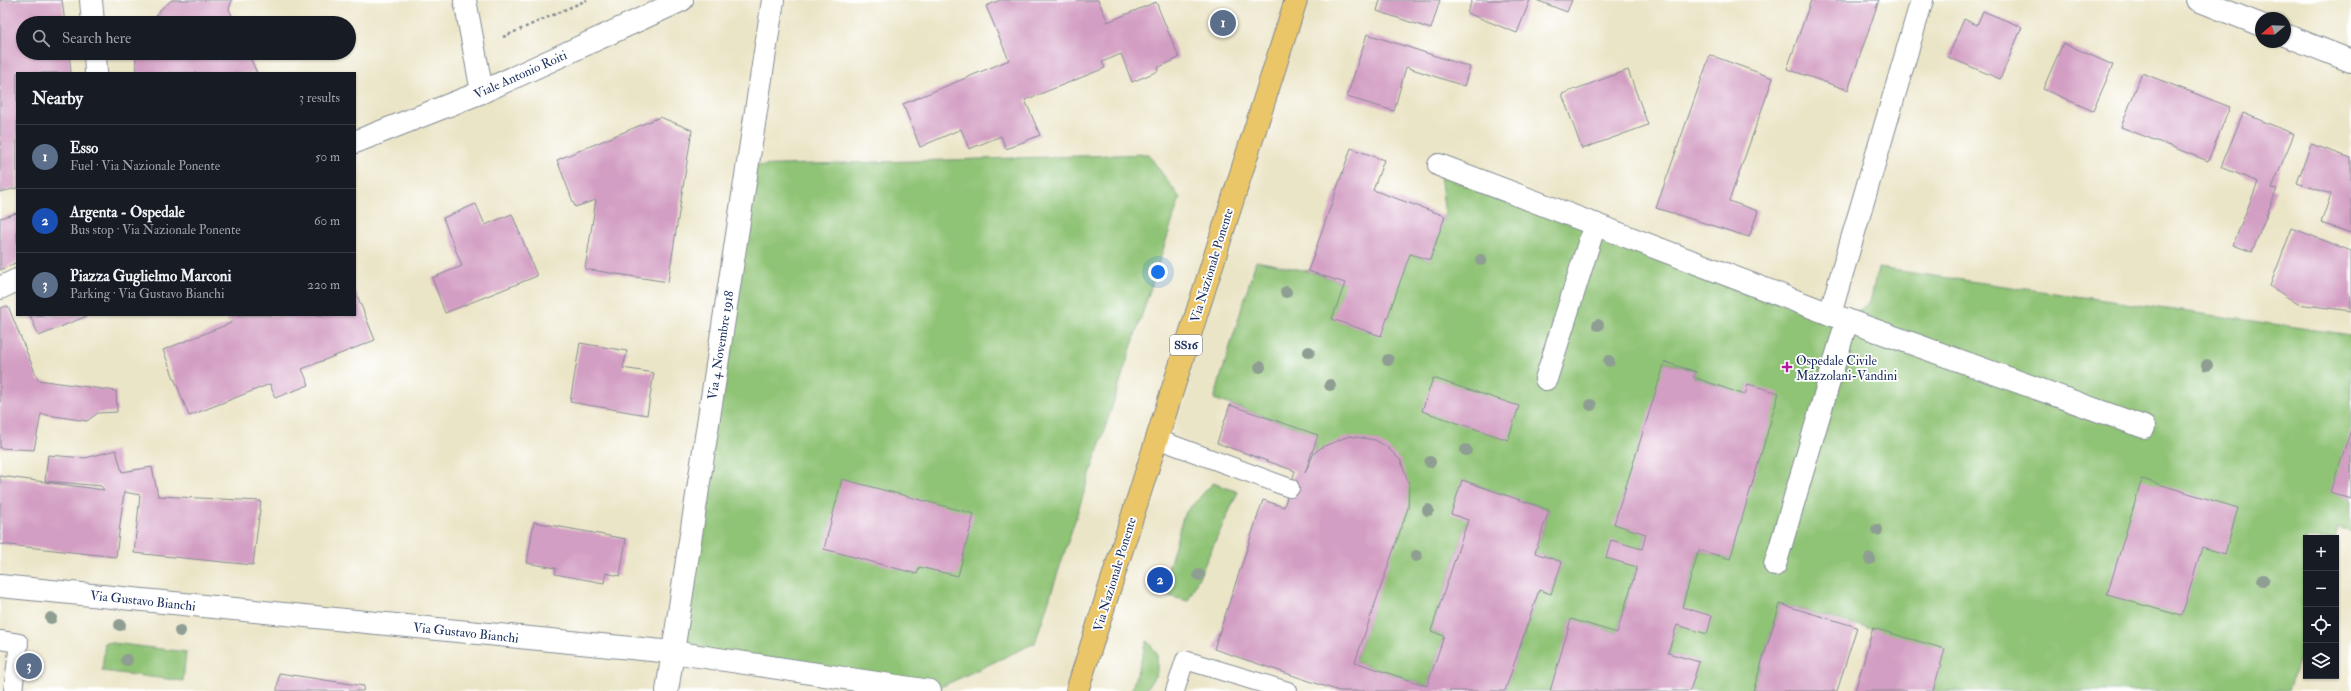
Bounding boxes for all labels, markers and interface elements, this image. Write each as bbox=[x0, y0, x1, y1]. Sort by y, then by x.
pin: 1 bbox=[1210, 8, 1236, 38]
north arrow bbox=[2255, 12, 2291, 48]
search box bbox=[16, 16, 356, 60]
icon: search bbox=[30, 27, 52, 49]
text: Search here bbox=[62, 29, 131, 48]
street label: Viale Antonio Roiti bbox=[471, 47, 570, 103]
text: Nearby bbox=[32, 88, 83, 109]
text: 3 results bbox=[299, 90, 340, 106]
text: Esso bbox=[70, 139, 98, 158]
text: 1 bbox=[43, 149, 47, 165]
text: 50 m bbox=[315, 149, 340, 165]
text: Fuel · Via Nazionale Ponente bbox=[70, 158, 220, 174]
text: Argenta - Ospedale bbox=[70, 203, 185, 222]
street label: Via Nazionale Ponente bbox=[1187, 206, 1237, 324]
text: 2 bbox=[42, 213, 48, 229]
text: 60 m bbox=[314, 213, 340, 229]
text: Bus stop · Via Nazionale Ponente bbox=[70, 222, 241, 238]
your location bbox=[1148, 262, 1168, 282]
text: Piazza Guglielmo Marconi bbox=[70, 267, 231, 286]
text: 3 bbox=[43, 277, 48, 293]
text: 220 m bbox=[307, 277, 340, 293]
text: Parking · Via Gustavo Bianchi bbox=[70, 286, 224, 302]
street label: Via 4 Novembre 1918 bbox=[704, 290, 738, 401]
road number: SS16 bbox=[1170, 335, 1202, 355]
place label: Ospedale Civile Mazzolani-Vandini bbox=[1796, 353, 1898, 384]
marker: Ospedale Civile Mazzolani-Vandini bbox=[1781, 361, 1793, 373]
street label: Via Nazionale Ponente bbox=[1090, 515, 1140, 633]
map controls bbox=[2303, 535, 2339, 679]
button: + bbox=[2303, 535, 2339, 571]
pin: 2 bbox=[1147, 565, 1173, 595]
button: − bbox=[2303, 571, 2339, 607]
street label: Via Gustavo Bianchi bbox=[89, 587, 197, 615]
button: locate bbox=[2303, 607, 2339, 643]
street label: Via Gustavo Bianchi bbox=[412, 619, 520, 647]
button: layers bbox=[2303, 643, 2339, 679]
pin: 3 bbox=[16, 651, 42, 681]

